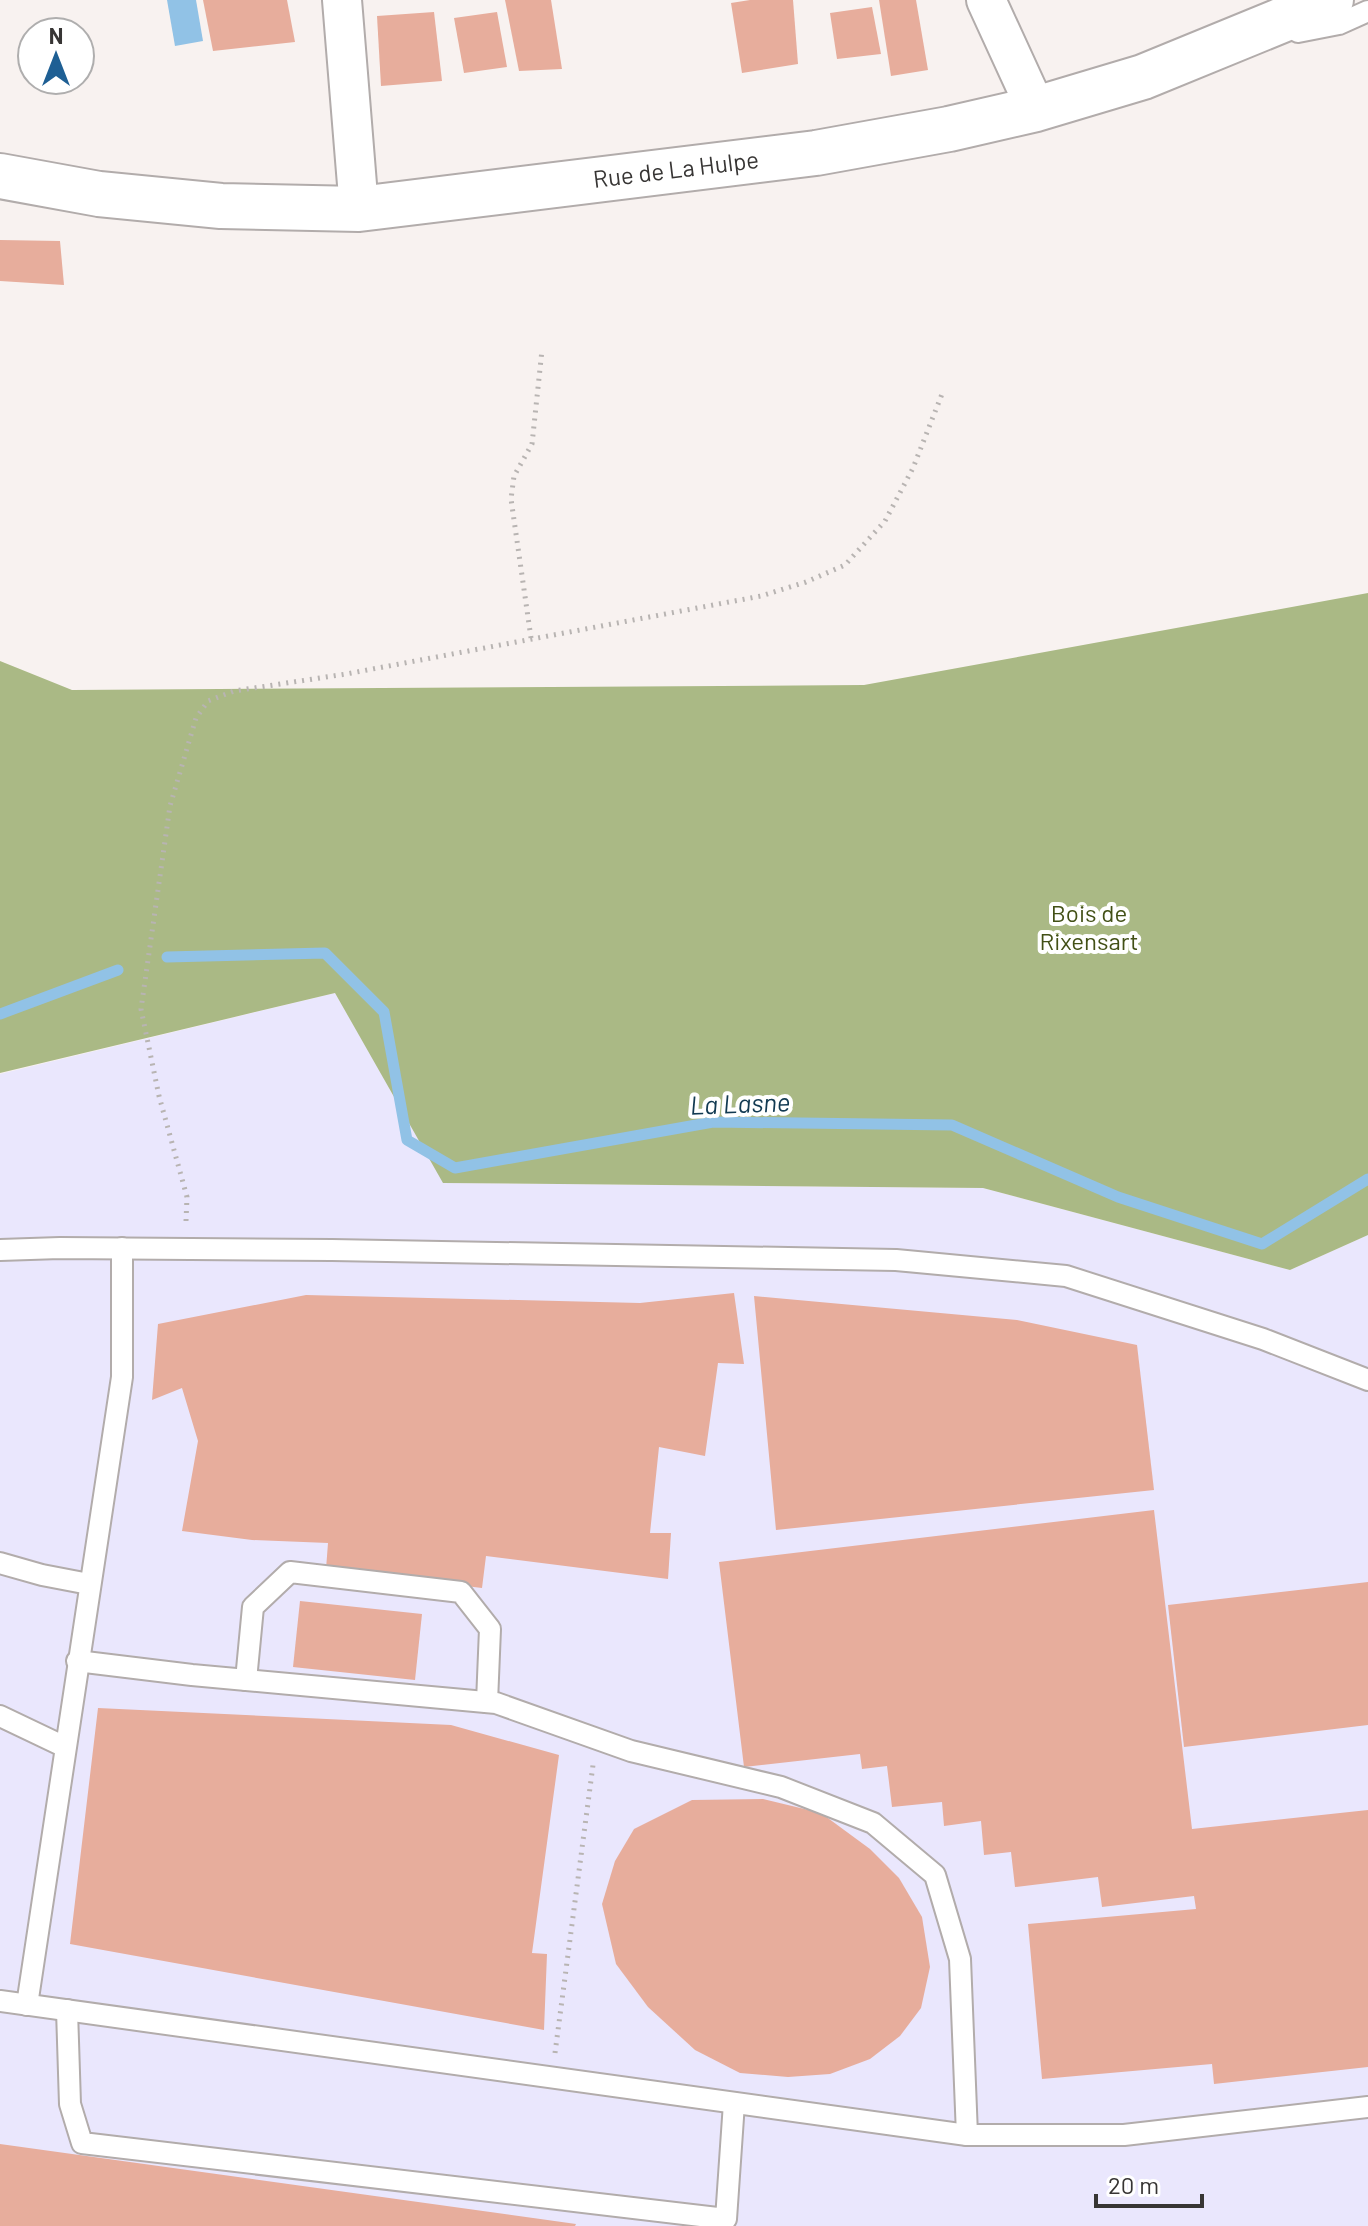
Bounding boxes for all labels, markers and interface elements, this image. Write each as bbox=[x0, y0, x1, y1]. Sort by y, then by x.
north arrow bbox=[16, 16, 96, 96]
text: N bbox=[49, 22, 63, 48]
street label: Rue de La Hulpe bbox=[591, 144, 760, 193]
park label: Bois de Rixensart bbox=[1039, 898, 1139, 955]
water label: La Lasne bbox=[689, 1085, 791, 1120]
scale bar bbox=[1096, 2158, 1202, 2208]
text: 20 m bbox=[1108, 2170, 1159, 2199]

